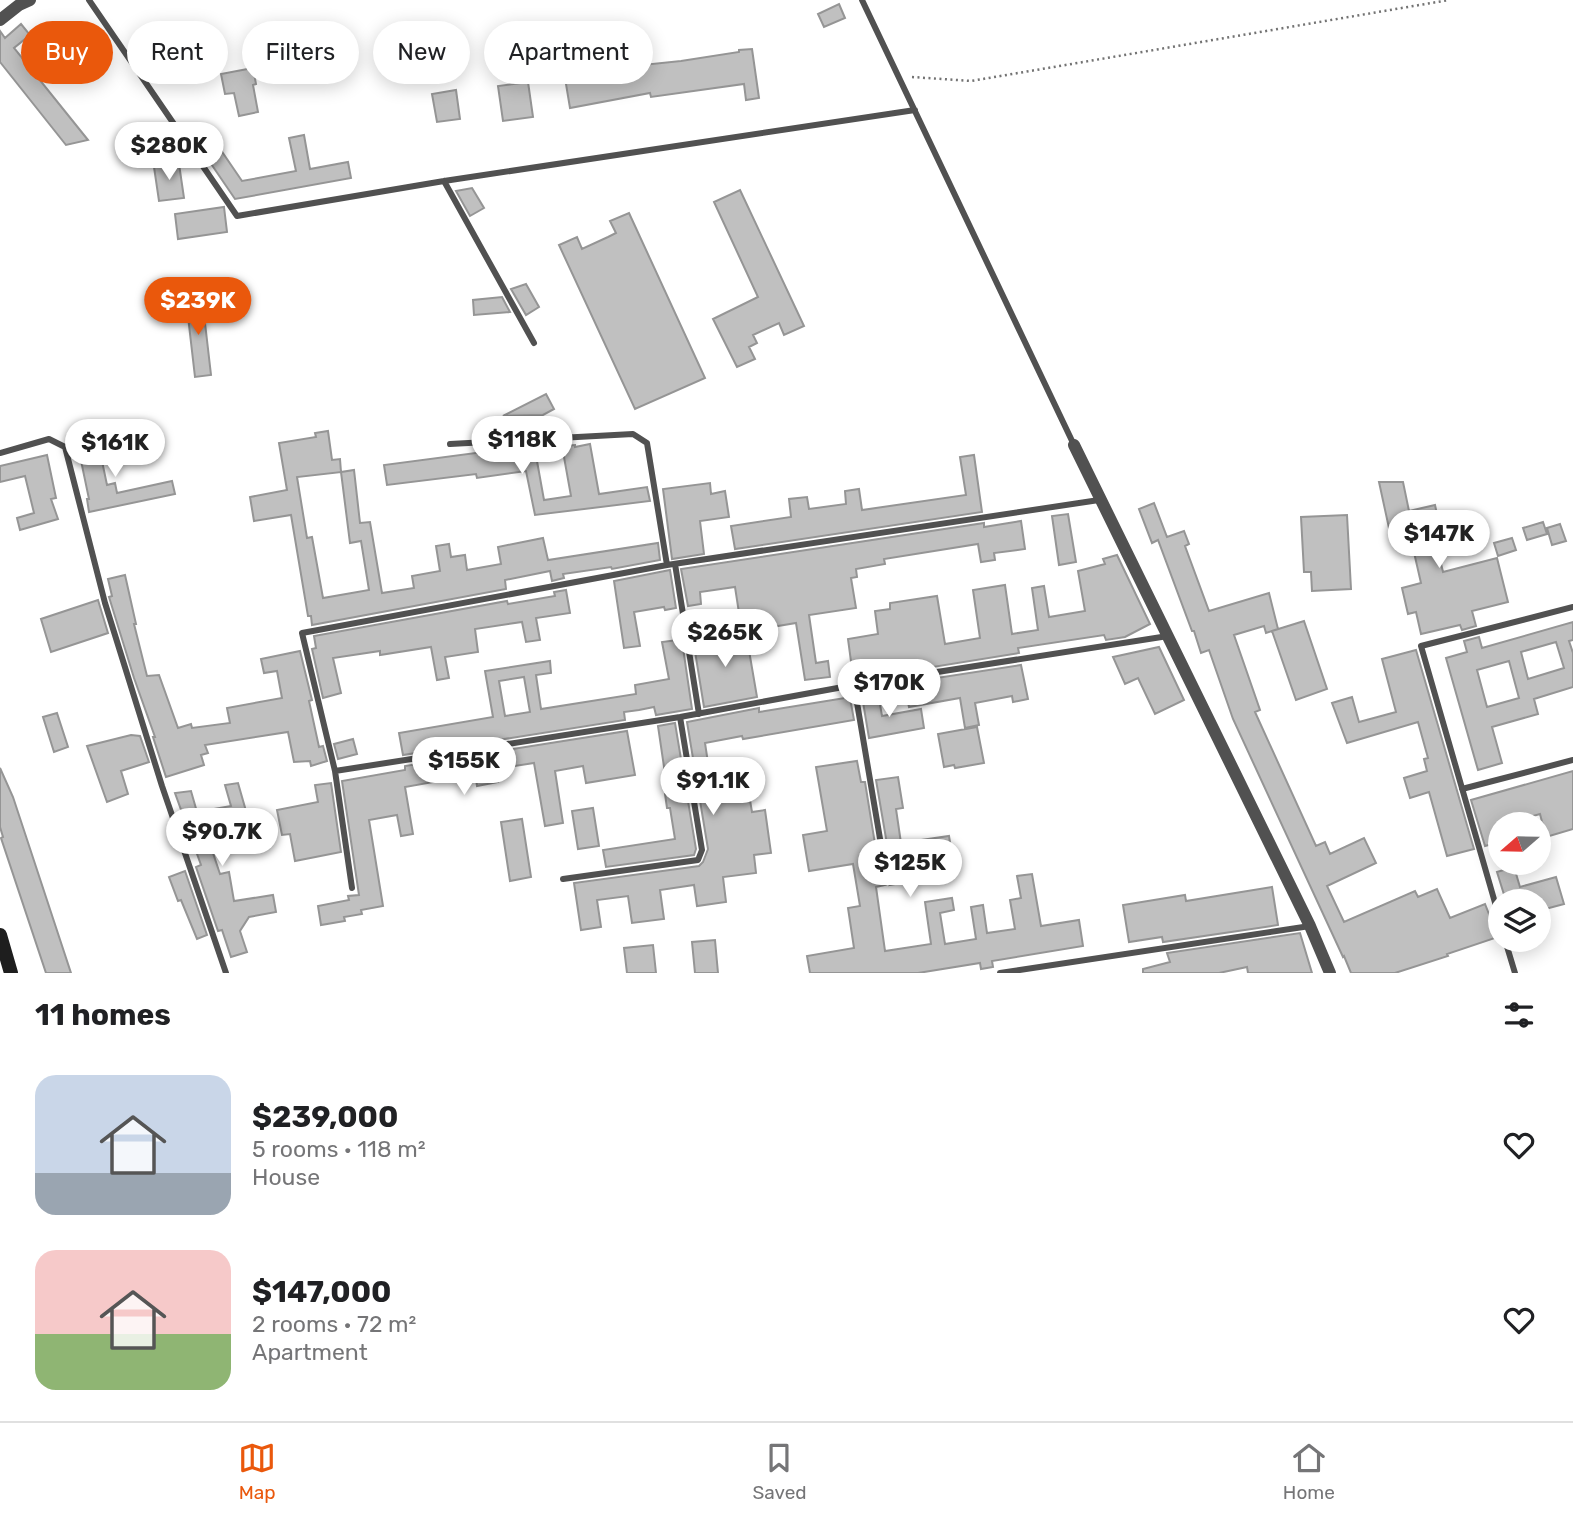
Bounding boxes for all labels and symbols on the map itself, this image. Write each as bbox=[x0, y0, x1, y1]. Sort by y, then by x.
pin: $280K bbox=[120, 122, 218, 182]
pin: $239K bbox=[149, 278, 247, 337]
pin: $118K bbox=[473, 416, 571, 476]
pin: $161K bbox=[66, 420, 164, 479]
pin: $147K bbox=[1390, 510, 1488, 570]
pin: $265K bbox=[676, 610, 774, 669]
pin: $170K bbox=[840, 660, 938, 719]
pin: $155K bbox=[415, 738, 513, 797]
pin: $91.1K bbox=[656, 758, 770, 817]
pin: $90.7K bbox=[165, 808, 279, 868]
north arrow bbox=[1488, 812, 1550, 875]
pin: $125K bbox=[861, 839, 959, 899]

